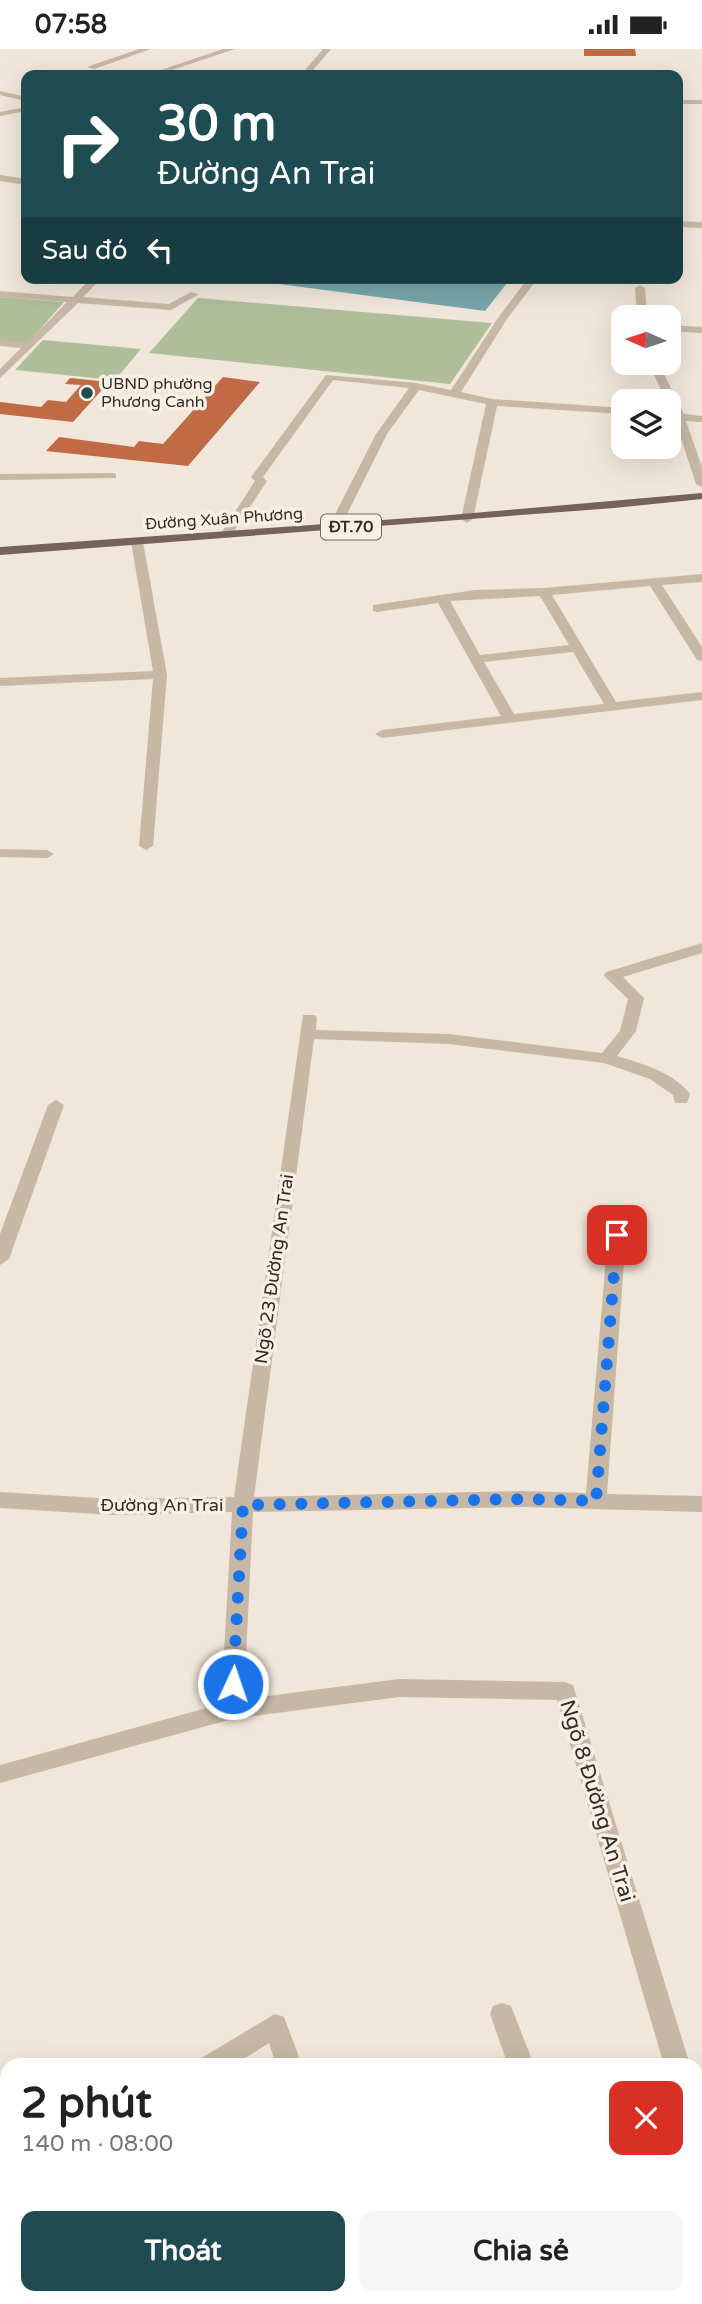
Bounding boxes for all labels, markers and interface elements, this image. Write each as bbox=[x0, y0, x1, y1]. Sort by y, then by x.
text: 07:58 bbox=[35, 9, 107, 40]
text: 30 m bbox=[157, 95, 276, 154]
icon: right bbox=[42, 98, 133, 189]
text: Đường An Trai bbox=[157, 155, 375, 193]
icon: left bbox=[141, 231, 179, 269]
text: Sau đó bbox=[42, 235, 127, 266]
north arrow bbox=[611, 305, 681, 375]
map controls bbox=[611, 305, 681, 459]
place label: UBND phường Phương Canh bbox=[101, 374, 213, 412]
marker: UBND phường Phương Canh bbox=[79, 385, 95, 401]
button: layers bbox=[611, 389, 681, 459]
street label: Đường Xuân Phương bbox=[144, 504, 304, 534]
road number: ĐT.70 bbox=[321, 515, 381, 540]
street label: Ngõ 23 Đường An Trai bbox=[250, 1173, 298, 1365]
pin bbox=[587, 1205, 647, 1265]
icon: arrive bbox=[598, 1216, 636, 1254]
street label: Đường An Trai bbox=[101, 1494, 223, 1516]
position arrow bbox=[196, 1647, 270, 1721]
street label: Ngõ 8 Đường An Trai bbox=[554, 1697, 640, 1905]
text: 2 phút bbox=[21, 2078, 152, 2129]
button: close bbox=[609, 2081, 683, 2155]
text: 140 m · 08:00 bbox=[21, 2130, 173, 2158]
button: Thoát bbox=[21, 2211, 345, 2291]
button: Chia sẻ bbox=[359, 2211, 683, 2291]

